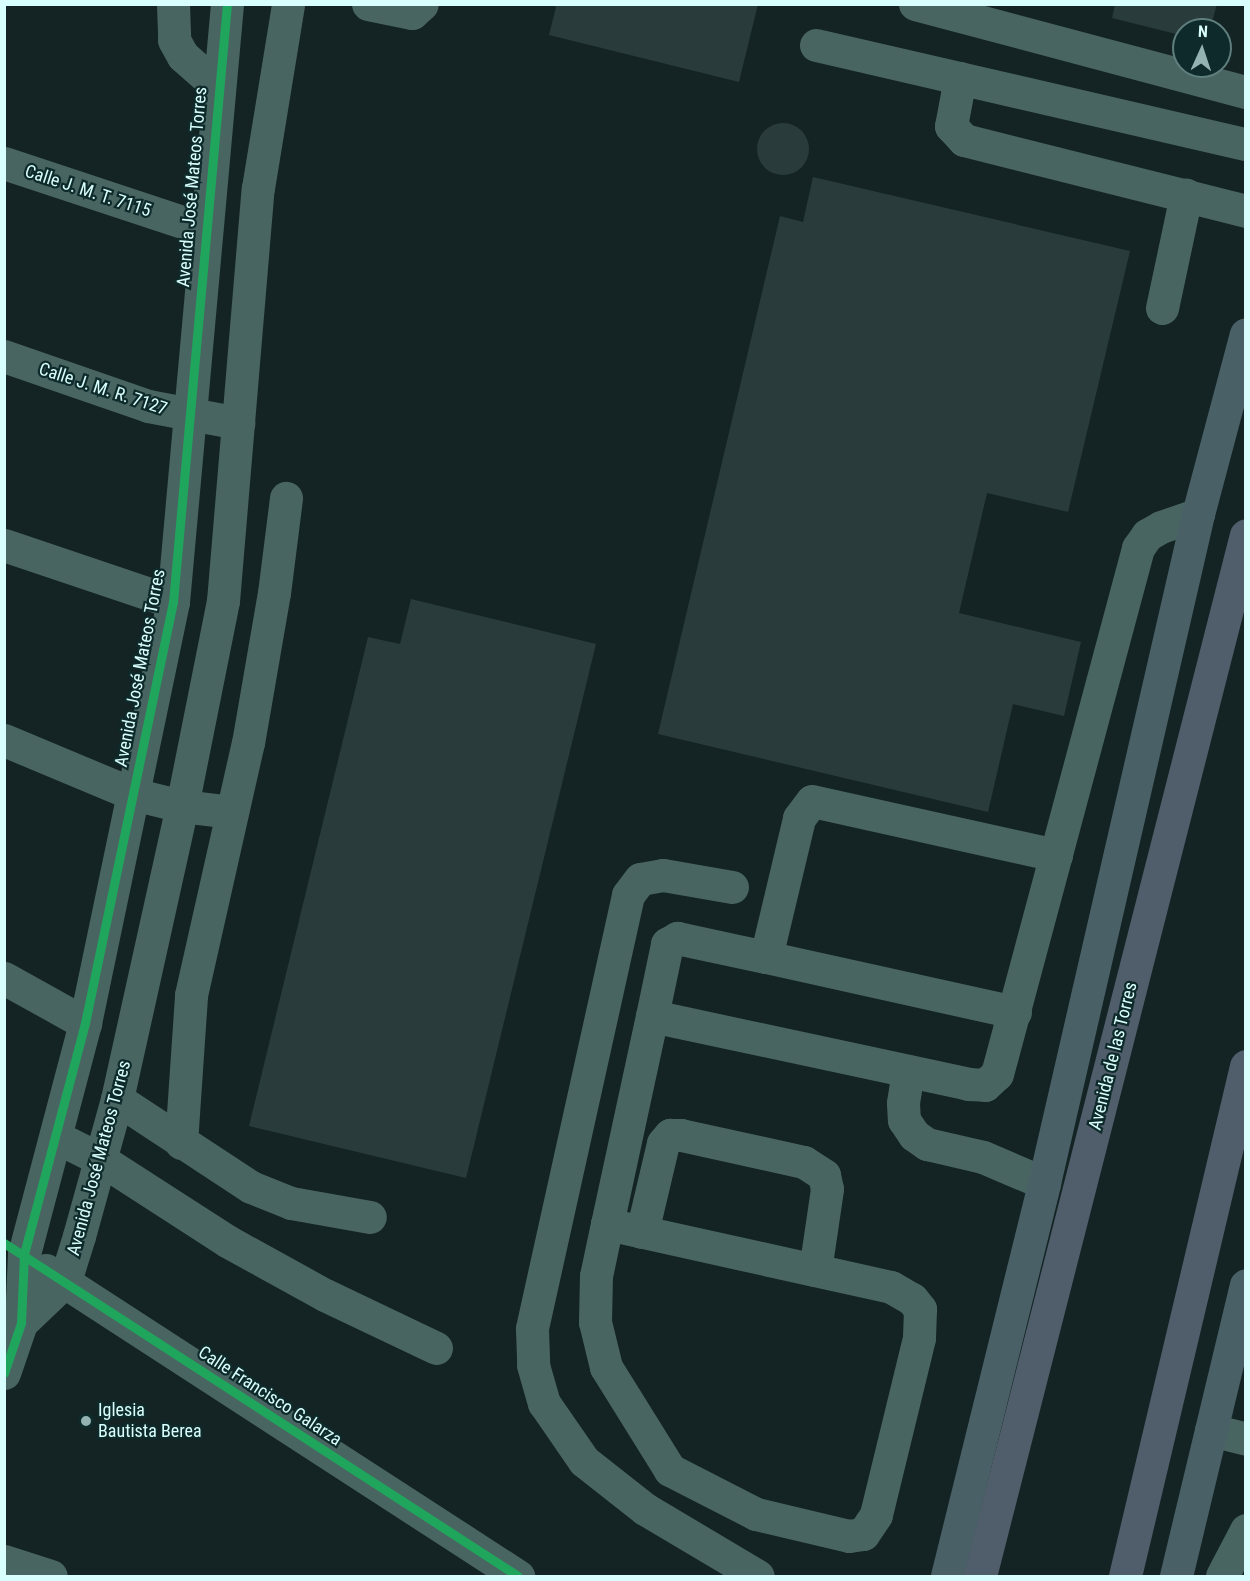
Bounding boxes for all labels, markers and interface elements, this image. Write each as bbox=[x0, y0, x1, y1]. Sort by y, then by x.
north arrow bbox=[1172, 18, 1232, 78]
text: N bbox=[1197, 22, 1208, 41]
street label: Avenida José Mateos Torres bbox=[172, 86, 212, 288]
street label: Calle J. M. T. 7115 bbox=[22, 160, 154, 222]
street label: Calle J. M. R. 7127 bbox=[36, 358, 170, 420]
street label: Avenida José Mateos Torres bbox=[110, 567, 170, 769]
street label: Avenida de las Torres bbox=[1084, 980, 1142, 1132]
street label: Avenida José Mateos Torres bbox=[63, 1058, 135, 1258]
street label: Calle Francisco Galarza bbox=[194, 1342, 346, 1450]
place label: Iglesia Bautista Berea bbox=[98, 1400, 202, 1442]
marker: Iglesia Bautista Berea bbox=[79, 1414, 93, 1428]

